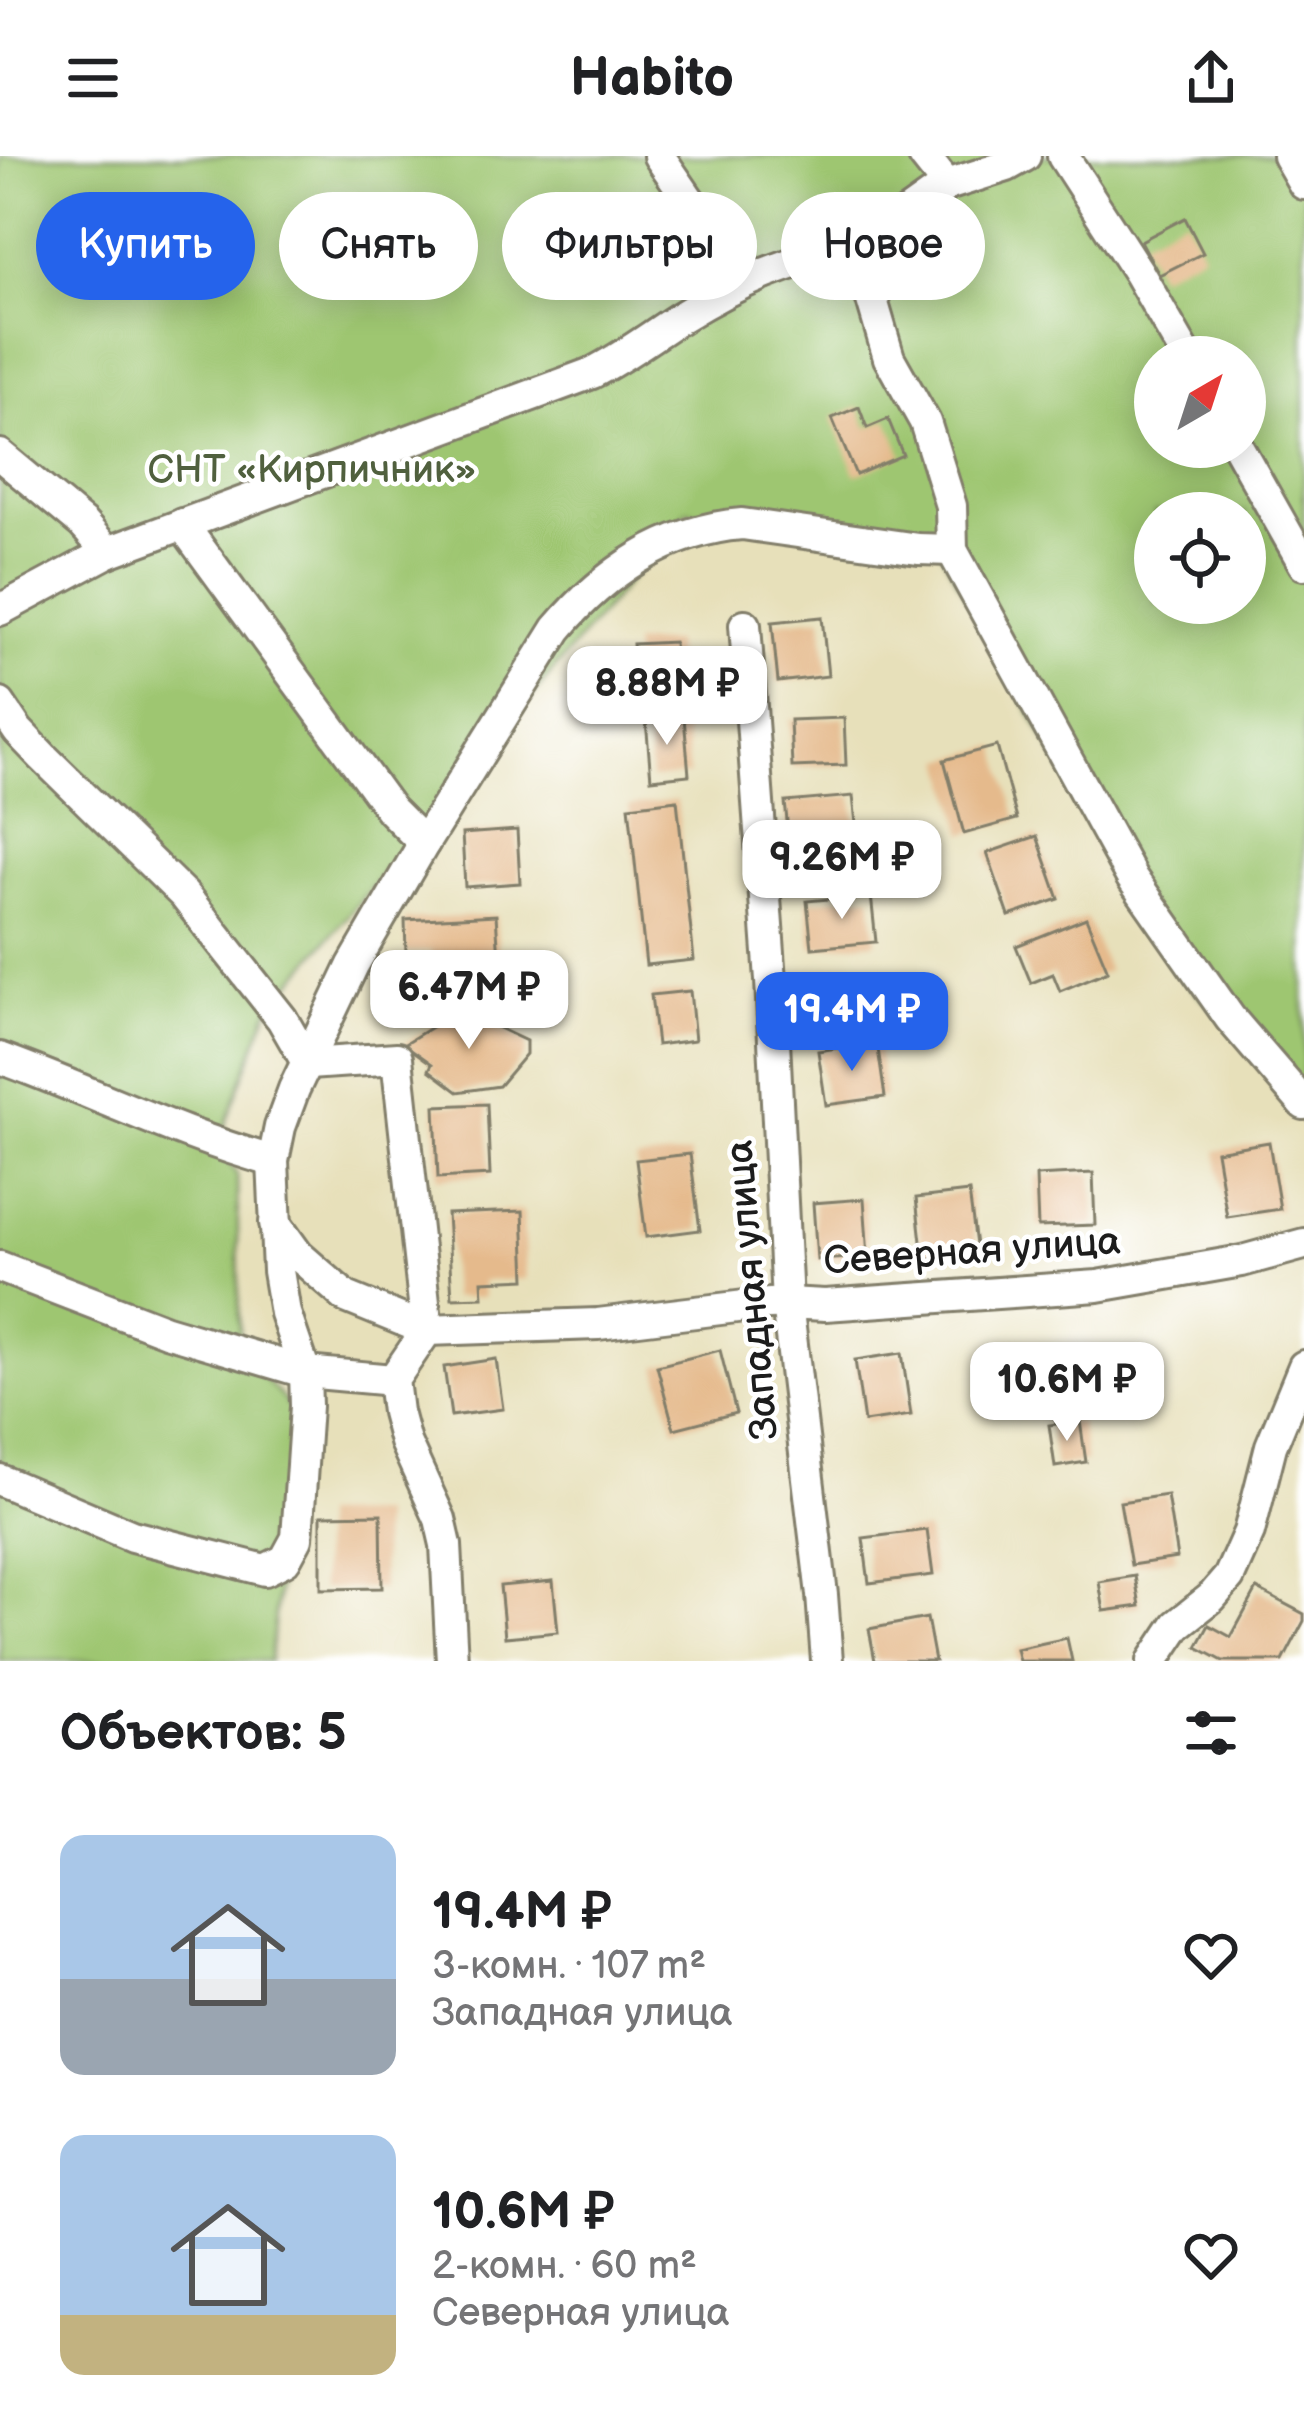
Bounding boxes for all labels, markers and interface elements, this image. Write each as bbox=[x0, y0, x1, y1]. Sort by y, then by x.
icon: menu bbox=[60, 45, 126, 111]
icon: share bbox=[1178, 45, 1244, 111]
text: Habito bbox=[570, 46, 734, 111]
chip: Купить bbox=[36, 192, 255, 300]
chip: Снять bbox=[279, 192, 478, 300]
chip: Фильтры bbox=[502, 192, 757, 300]
chip: Новое bbox=[781, 192, 985, 300]
north arrow bbox=[1134, 336, 1266, 468]
map controls bbox=[1134, 336, 1266, 624]
park label: СНТ «Кирпичник» bbox=[148, 447, 476, 494]
button: locate bbox=[1134, 492, 1266, 624]
pin: 8.88M ₽ bbox=[556, 646, 778, 748]
text: 8.88M ₽ bbox=[594, 661, 740, 708]
pin: 9.26M ₽ bbox=[731, 820, 953, 922]
text: 9.26M ₽ bbox=[769, 835, 915, 882]
pin: 6.47M ₽ bbox=[358, 950, 580, 1052]
text: 6.47M ₽ bbox=[397, 965, 541, 1012]
pin: 19.4M ₽ bbox=[741, 972, 963, 1074]
text: 19.4M ₽ bbox=[783, 987, 921, 1034]
street label: Западная улица bbox=[716, 1138, 790, 1442]
street label: Северная улица bbox=[822, 1218, 1122, 1286]
pin: 10.6M ₽ bbox=[956, 1342, 1178, 1444]
text: 10.6M ₽ bbox=[997, 1357, 1137, 1404]
icon: filters bbox=[1178, 1700, 1244, 1766]
text: Объектов: 5 bbox=[60, 1703, 347, 1764]
text: 19.4M ₽ bbox=[432, 1882, 612, 1943]
icon: home bbox=[156, 1883, 300, 2027]
icon: heart bbox=[1178, 1922, 1244, 1988]
text: 3-комн. · 107 m² bbox=[432, 1943, 706, 1990]
text: Западная улица bbox=[432, 1990, 732, 2037]
text: 10.6M ₽ bbox=[432, 2182, 615, 2243]
icon: home bbox=[156, 2183, 300, 2327]
icon: heart bbox=[1178, 2222, 1244, 2288]
text: 2-комн. · 60 m² bbox=[432, 2243, 697, 2290]
text: Северная улица bbox=[432, 2290, 729, 2337]

